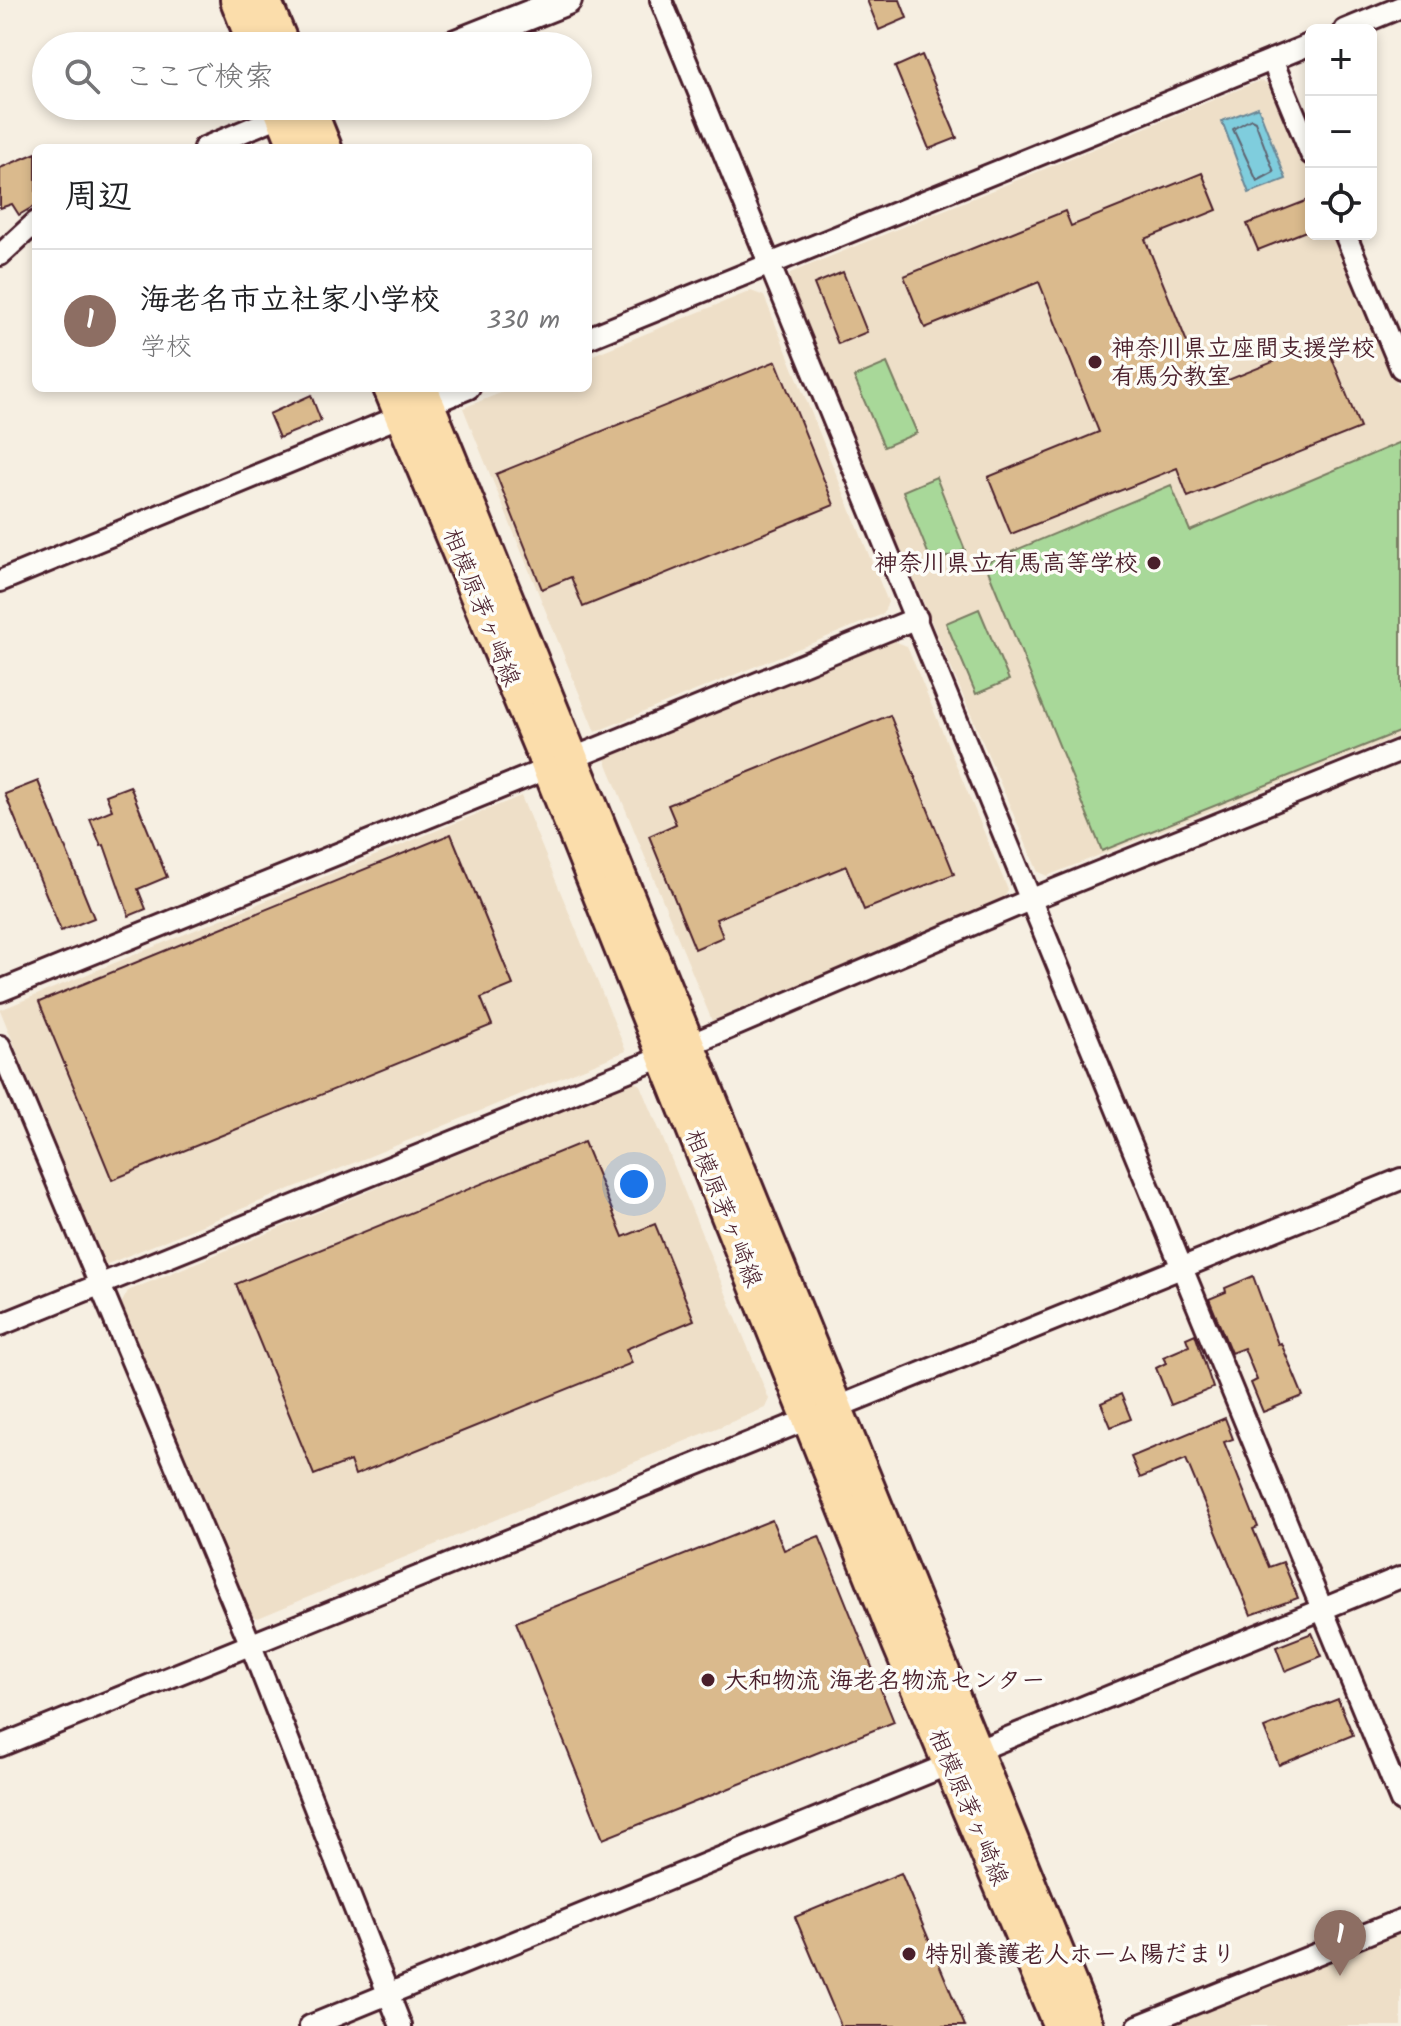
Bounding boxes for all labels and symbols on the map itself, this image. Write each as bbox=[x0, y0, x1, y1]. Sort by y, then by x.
place label: 神奈川県立座間支援学校 有馬分教室 bbox=[1111, 330, 1375, 397]
marker: 神奈川県立座間支援学校 有馬分教室 bbox=[1086, 353, 1104, 371]
street label: 相模原茅ヶ崎線 bbox=[431, 522, 530, 693]
place label: 神奈川県立有馬高等学校 bbox=[874, 545, 1138, 584]
marker: 神奈川県立有馬高等学校 bbox=[1145, 554, 1163, 572]
street label: 相模原茅ヶ崎線 bbox=[673, 1123, 772, 1294]
your location bbox=[614, 1164, 654, 1204]
place label: 大和物流 海老名物流センター bbox=[724, 1662, 1045, 1701]
marker: 大和物流 海老名物流センター bbox=[699, 1671, 717, 1689]
street label: 相模原茅ヶ崎線 bbox=[917, 1723, 1018, 1893]
pin: 1 bbox=[1314, 1910, 1366, 1976]
place label: 特別養護老人ホーム陽だまり bbox=[925, 1936, 1236, 1975]
marker: 特別養護老人ホーム陽だまり bbox=[900, 1945, 918, 1963]

